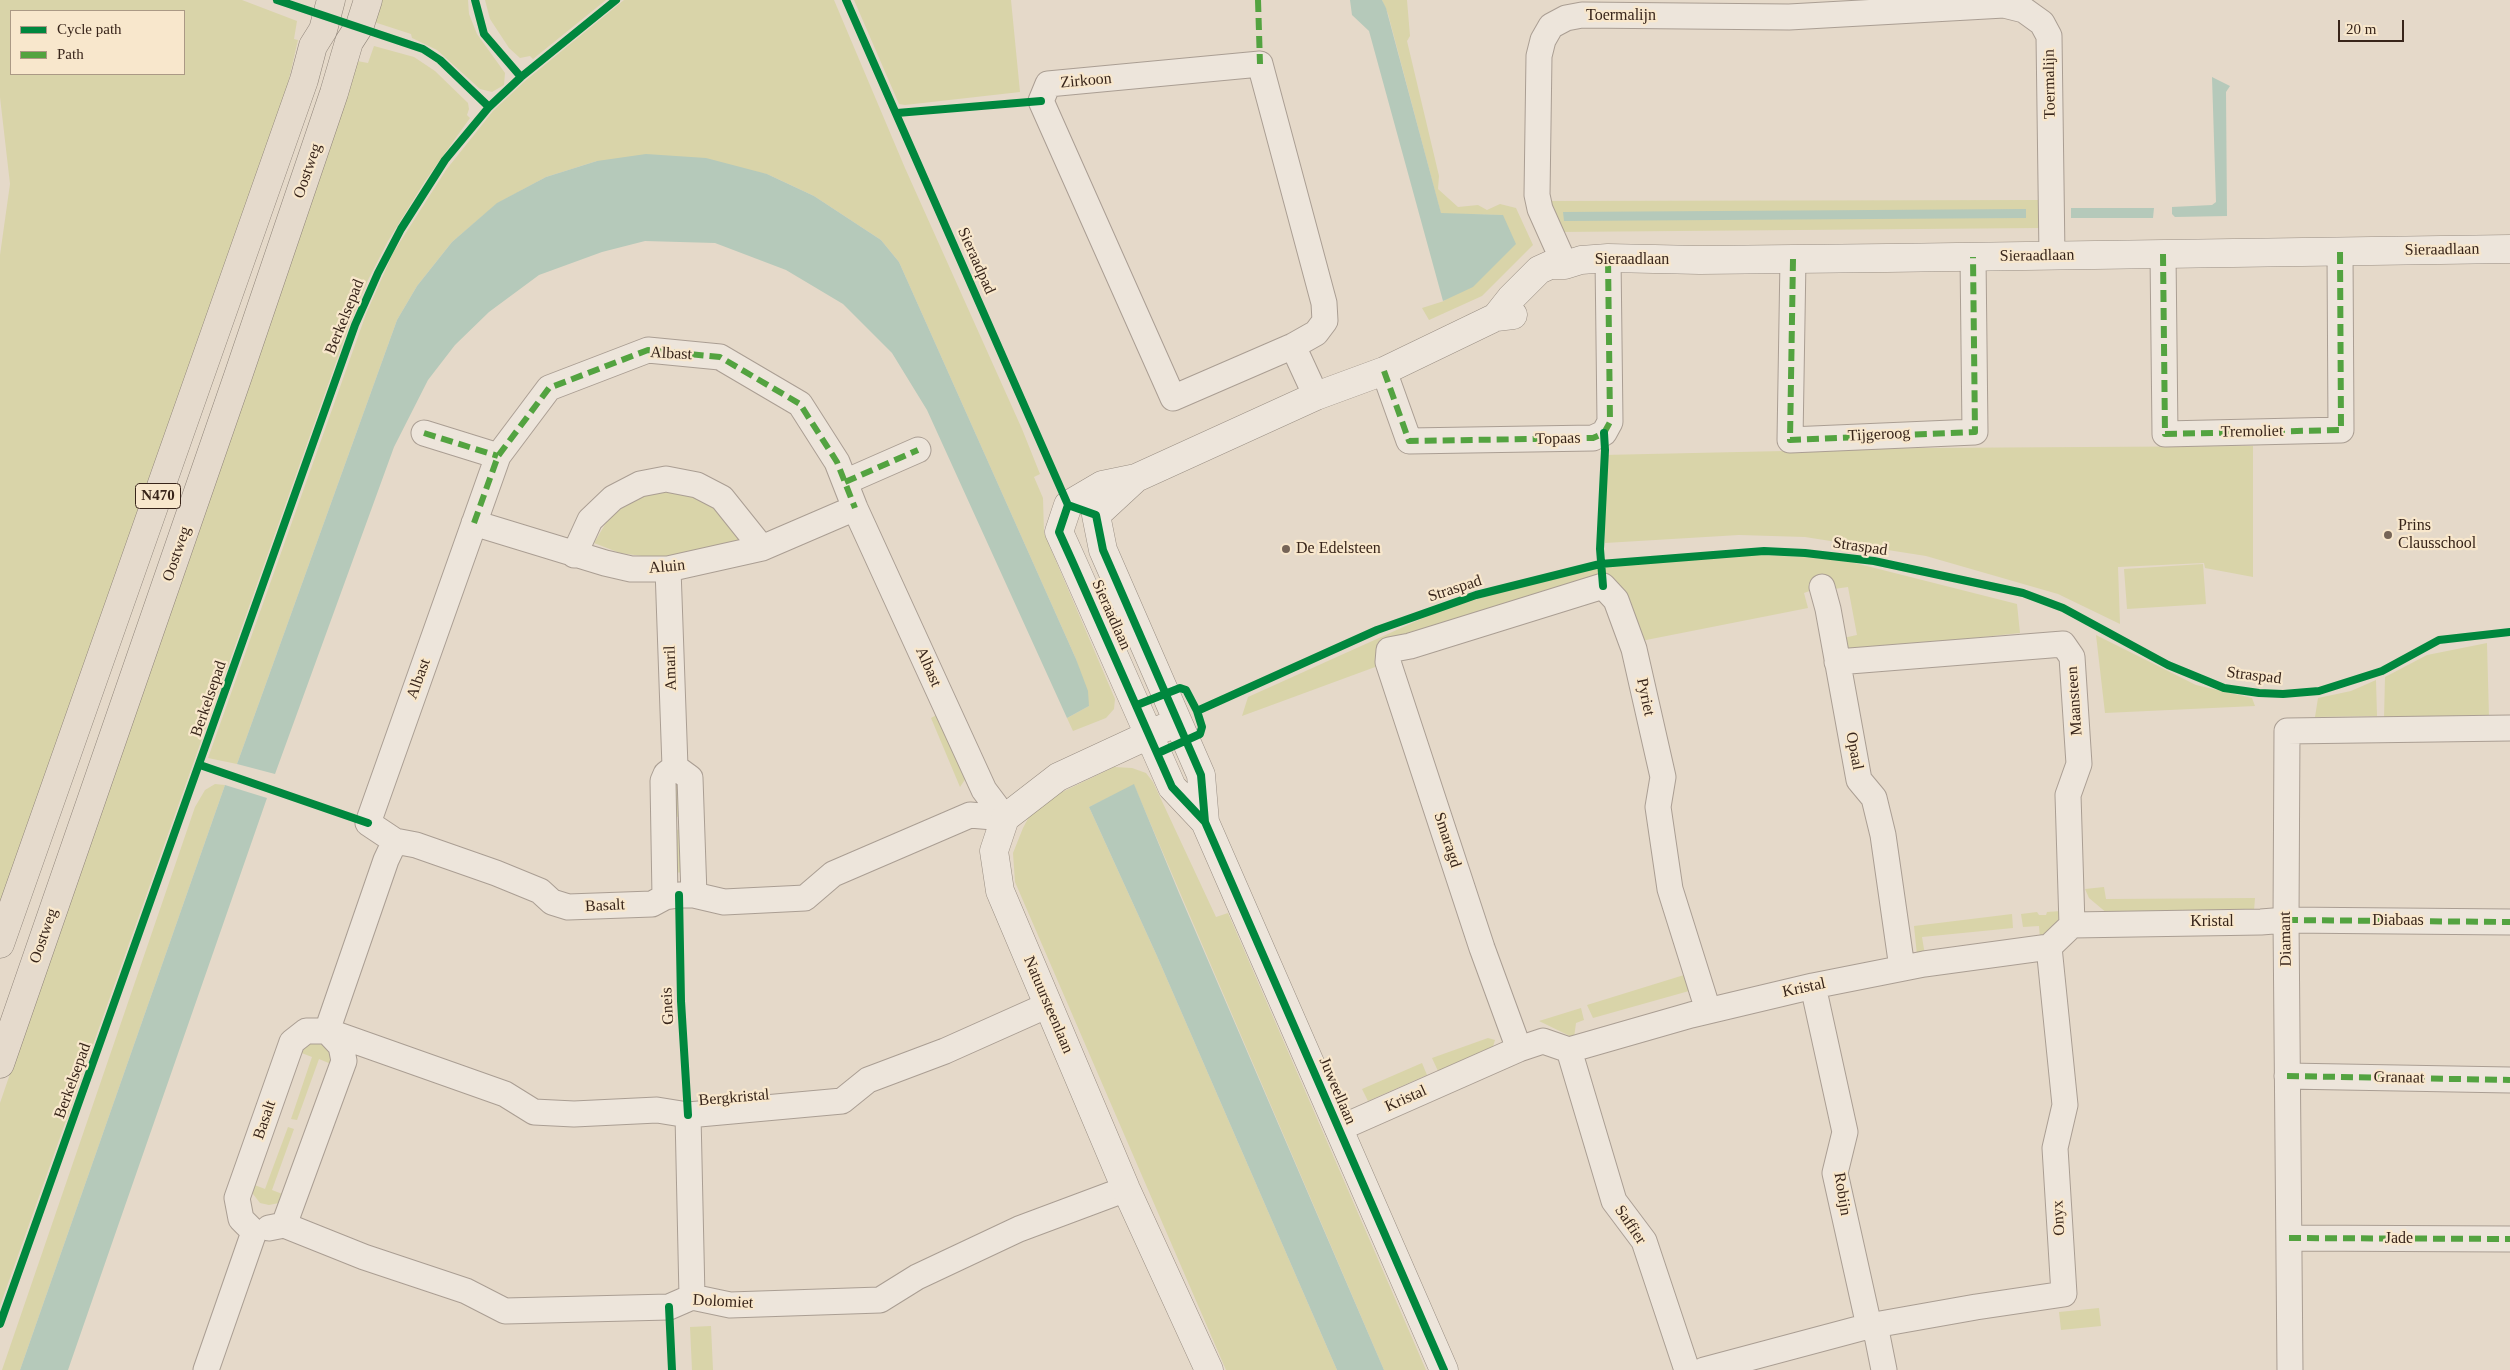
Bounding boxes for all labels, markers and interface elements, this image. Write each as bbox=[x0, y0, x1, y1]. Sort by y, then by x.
street label: Toermalijn bbox=[1586, 6, 1656, 26]
legend bbox=[10, 10, 185, 75]
scale bar bbox=[2340, 10, 2406, 42]
text: Cycle path bbox=[57, 21, 122, 37]
text: 20 m bbox=[2346, 21, 2376, 37]
text: Path bbox=[57, 46, 84, 62]
street label: Toermalijn bbox=[2040, 49, 2060, 119]
street label: Zirkoon bbox=[1059, 69, 1113, 93]
street label: Oostweg bbox=[290, 141, 326, 201]
street label: Sieraadpad bbox=[953, 225, 999, 297]
street label: Sieraadlaan bbox=[2405, 240, 2479, 260]
street label: Sieraadlaan bbox=[2000, 246, 2074, 266]
street label: Sieraadlaan bbox=[1595, 250, 1669, 270]
street label: Berkelsepad bbox=[321, 277, 369, 357]
street label: Albast bbox=[650, 343, 692, 365]
street label: Tremoliet bbox=[2221, 422, 2283, 442]
street label: Tijgeroog bbox=[1847, 424, 1911, 446]
street label: Topaas bbox=[1535, 429, 1581, 449]
road number: N470 bbox=[136, 484, 180, 508]
place label: Prins Clausschool bbox=[2398, 516, 2476, 554]
street label: Oostweg bbox=[159, 524, 195, 584]
marker: Prins Clausschool bbox=[2382, 529, 2394, 541]
street label: Straspad bbox=[1831, 534, 1889, 560]
place label: De Edelsteen bbox=[1296, 539, 1381, 559]
marker: De Edelsteen bbox=[1280, 543, 1292, 555]
street label: Aluin bbox=[648, 556, 686, 578]
street label: Straspad bbox=[1426, 571, 1484, 607]
street label: Sieraadlaan bbox=[1087, 577, 1135, 653]
street label: Albast bbox=[911, 644, 945, 690]
street label: Amaril bbox=[661, 645, 681, 691]
street label: Albast bbox=[403, 656, 435, 702]
street label: Berkelsepad bbox=[187, 658, 231, 740]
street label: Straspad bbox=[2225, 663, 2283, 689]
street label: Maansteen bbox=[2063, 666, 2087, 736]
street label: Pyriet bbox=[1632, 676, 1658, 718]
street label: Opaal bbox=[1841, 730, 1867, 772]
street label: Smaragd bbox=[1429, 810, 1465, 870]
street label: Basalt bbox=[585, 895, 625, 917]
street label: Oostweg bbox=[26, 906, 62, 966]
street label: Diamant bbox=[2276, 911, 2296, 967]
street label: Diabaas bbox=[2372, 911, 2424, 931]
street label: Kristal bbox=[2190, 912, 2234, 932]
street label: Natuursteenlaan bbox=[1019, 953, 1077, 1057]
street label: Kristal bbox=[1781, 974, 1827, 1002]
street label: Gneis bbox=[657, 987, 679, 1025]
street label: Berkelsepad bbox=[50, 1041, 96, 1121]
street label: Juweellaan bbox=[1314, 1055, 1360, 1127]
street label: Granaat bbox=[2374, 1068, 2424, 1088]
street label: Kristal bbox=[1382, 1081, 1430, 1117]
street label: Bergkristal bbox=[698, 1085, 770, 1111]
street label: Basalt bbox=[249, 1098, 281, 1142]
street label: Robijn bbox=[1829, 1171, 1855, 1217]
street label: Onyx bbox=[2048, 1200, 2070, 1236]
street label: Saffier bbox=[1610, 1202, 1650, 1248]
street label: Jade bbox=[2385, 1229, 2413, 1249]
street label: Dolomiet bbox=[692, 1291, 754, 1313]

